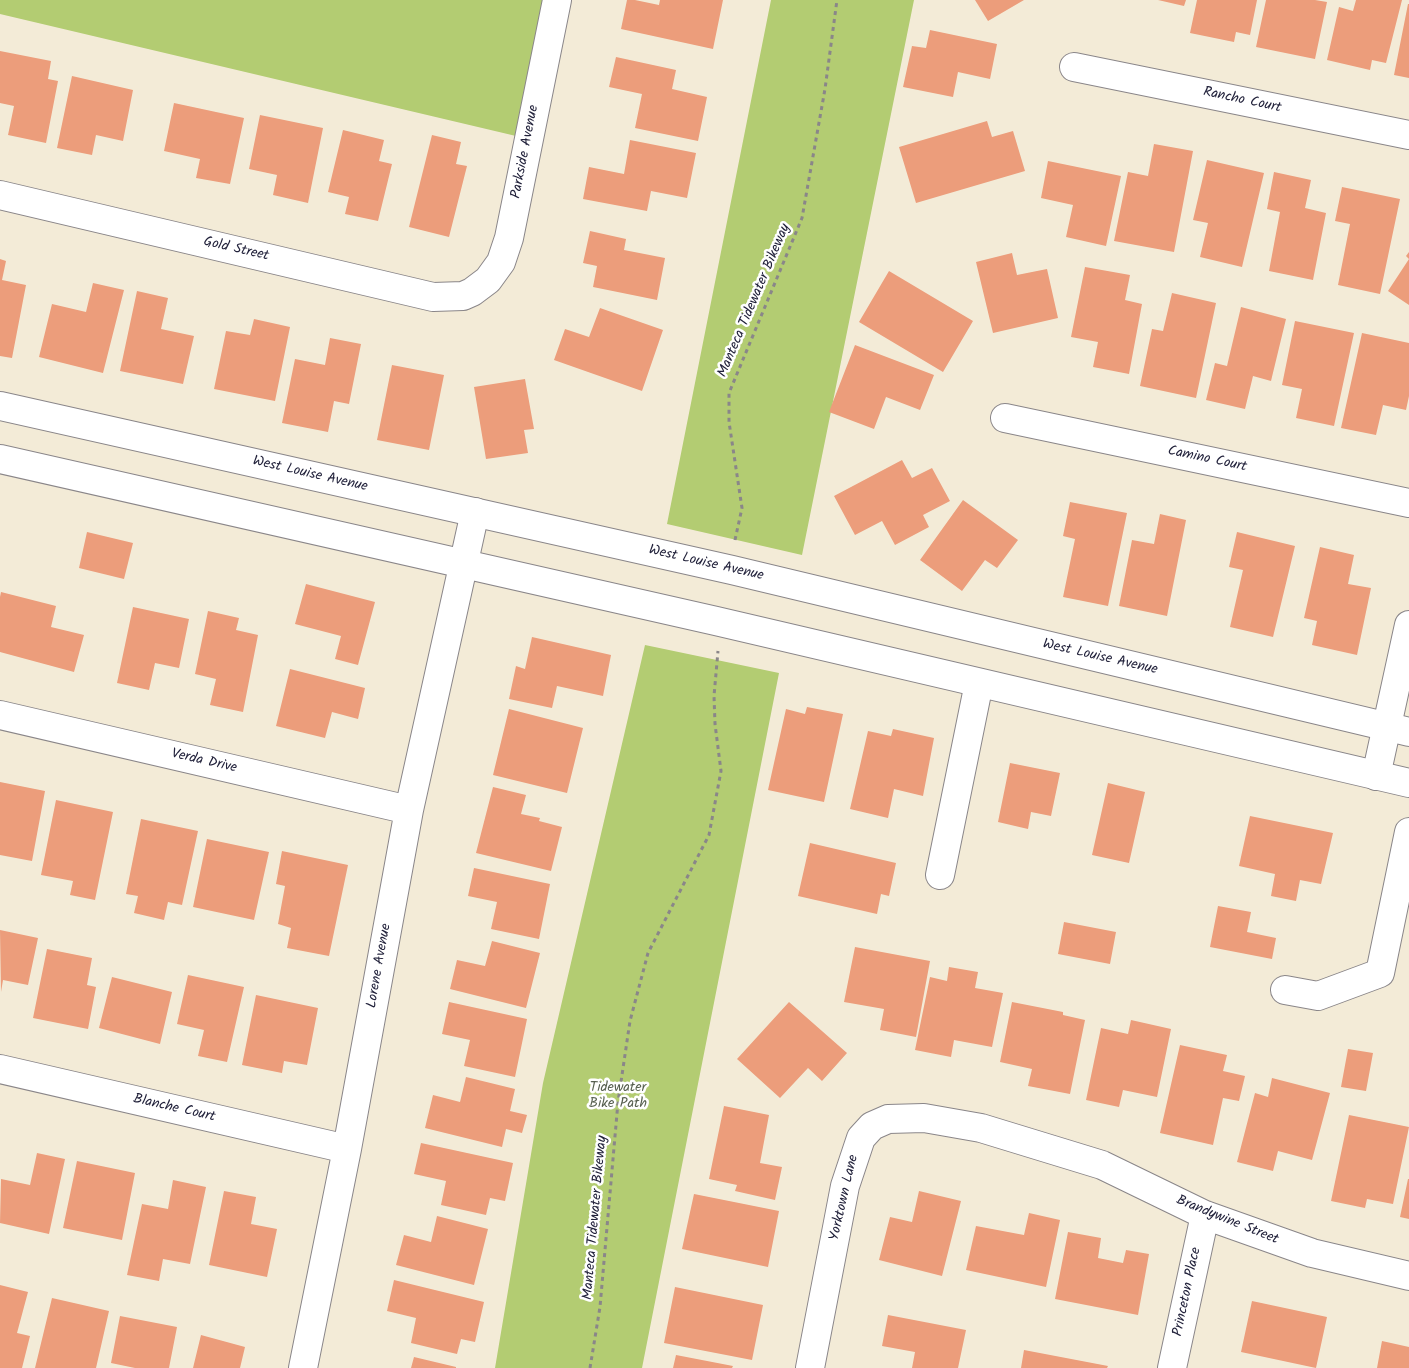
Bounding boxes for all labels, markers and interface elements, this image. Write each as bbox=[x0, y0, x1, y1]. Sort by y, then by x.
street label: Rancho Court bbox=[1201, 85, 1283, 117]
street label: Parkside Avenue bbox=[509, 104, 543, 200]
street label: Manteca Tidewater Bikeway bbox=[715, 222, 795, 380]
street label: Gold Street bbox=[202, 234, 270, 266]
street label: Camino Court bbox=[1166, 443, 1248, 477]
street label: West Louise Avenue bbox=[251, 454, 369, 496]
street label: West Louise Avenue bbox=[647, 543, 765, 585]
street label: West Louise Avenue bbox=[1041, 637, 1159, 679]
street label: Verda Drive bbox=[170, 746, 238, 778]
street label: Lorene Avenue bbox=[364, 922, 396, 1010]
park label: Tidewater Bike Path bbox=[589, 1081, 647, 1114]
street label: Blanche Court bbox=[131, 1091, 217, 1127]
street label: Manteca Tidewater Bikeway bbox=[580, 1135, 612, 1301]
street label: Yorktown Lane bbox=[827, 1153, 863, 1243]
street label: Brandywine Street bbox=[1173, 1193, 1281, 1249]
street label: Princeton Place bbox=[1170, 1246, 1206, 1338]

